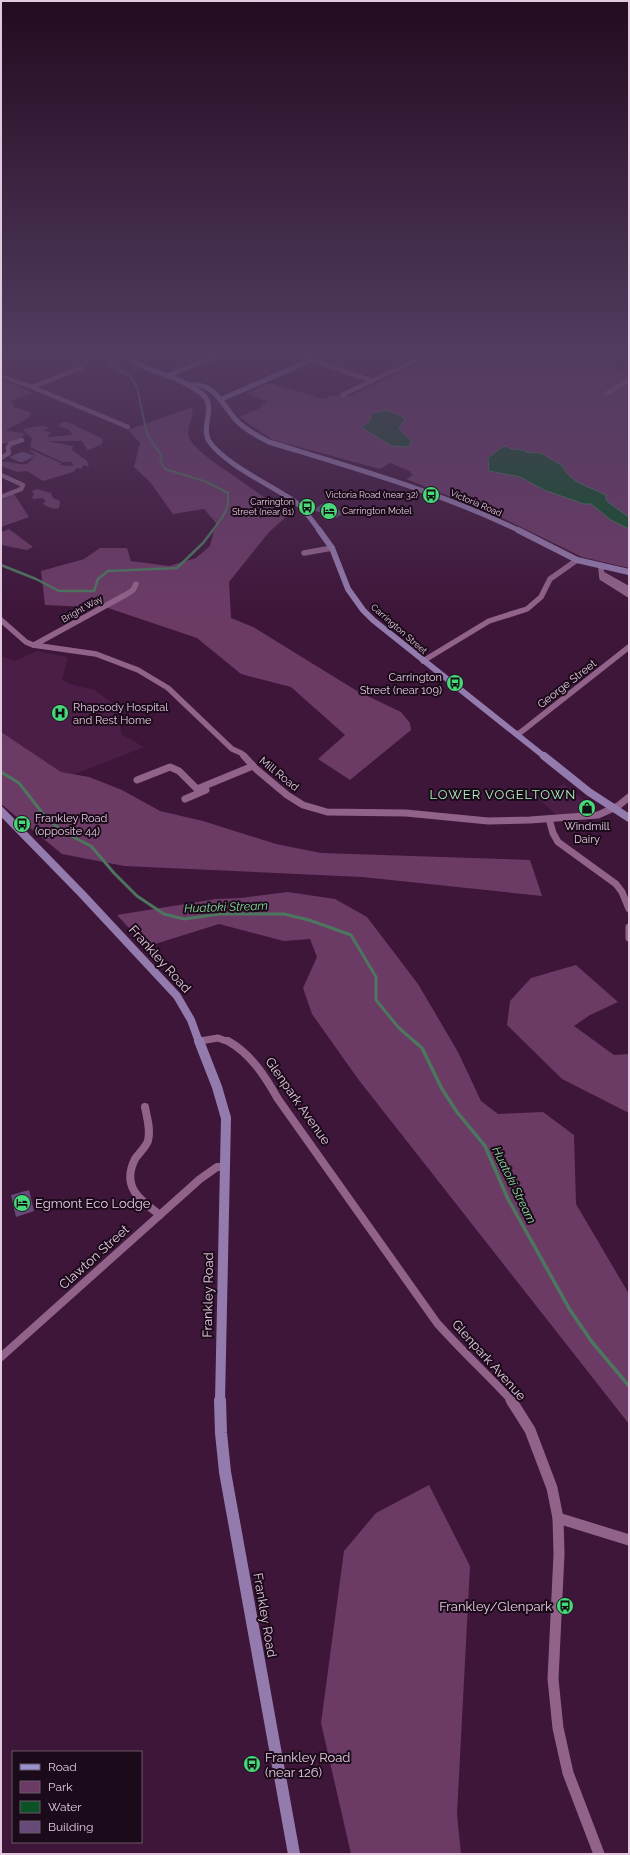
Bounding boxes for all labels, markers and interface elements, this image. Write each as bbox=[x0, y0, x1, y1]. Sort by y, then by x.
bus stop icon: Victoria Road (near 32) bbox=[421, 485, 441, 505]
street label: Victoria Road bbox=[449, 488, 504, 519]
place label: Victoria Road (near 32) bbox=[325, 490, 419, 500]
place label: Carrington Street (near 61) bbox=[232, 497, 295, 517]
bus stop icon: Carrington Street (near 61) bbox=[297, 497, 317, 517]
hotel icon: Carrington Motel bbox=[319, 501, 339, 521]
place label: Carrington Motel bbox=[342, 506, 412, 516]
street label: Bright Way bbox=[60, 594, 104, 624]
street label: Carrington Street bbox=[369, 602, 429, 656]
street label: George Street bbox=[535, 657, 599, 711]
place label: Carrington Street (near 109) bbox=[360, 671, 442, 697]
bus stop icon: Carrington Street (near 109) bbox=[445, 673, 465, 693]
place label: Rhapsody Hospital and Rest Home bbox=[73, 701, 168, 727]
hospital icon: Rhapsody Hospital and Rest Home bbox=[50, 703, 70, 723]
street label: Mill Road bbox=[257, 754, 301, 794]
district label: LOWER VOGELTOWN bbox=[430, 787, 576, 802]
shop icon: Windmill Dairy bbox=[577, 798, 597, 818]
place label: Frankley Road (opposite 44) bbox=[35, 812, 107, 838]
bus stop icon: Frankley Road (opposite 44) bbox=[12, 814, 32, 834]
place label: Windmill Dairy bbox=[564, 820, 610, 846]
water label: Huatoki Stream bbox=[184, 899, 268, 915]
street label: Frankley Road bbox=[126, 922, 194, 996]
street label: Glenpark Avenue bbox=[262, 1054, 334, 1148]
water label: Huatoki Stream bbox=[489, 1144, 539, 1226]
hotel icon: Egmont Eco Lodge bbox=[12, 1193, 32, 1213]
place label: Egmont Eco Lodge bbox=[35, 1196, 151, 1211]
street label: Clawton Street bbox=[56, 1221, 132, 1292]
street label: Frankley Road bbox=[200, 1252, 216, 1338]
street label: Glenpark Avenue bbox=[449, 1317, 529, 1404]
street label: Frankley Road bbox=[250, 1572, 280, 1658]
bus stop icon: Frankley/Glenpark bbox=[555, 1596, 575, 1616]
place label: Frankley/Glenpark bbox=[439, 1599, 552, 1614]
place label: Frankley Road (near 126) bbox=[265, 1750, 350, 1780]
legend bbox=[12, 1751, 142, 1843]
bus stop icon: Frankley Road (near 126) bbox=[242, 1754, 262, 1774]
text: Road bbox=[48, 1760, 77, 1774]
text: Park bbox=[48, 1780, 73, 1794]
text: Water bbox=[48, 1800, 82, 1814]
text: Building bbox=[48, 1820, 94, 1834]

